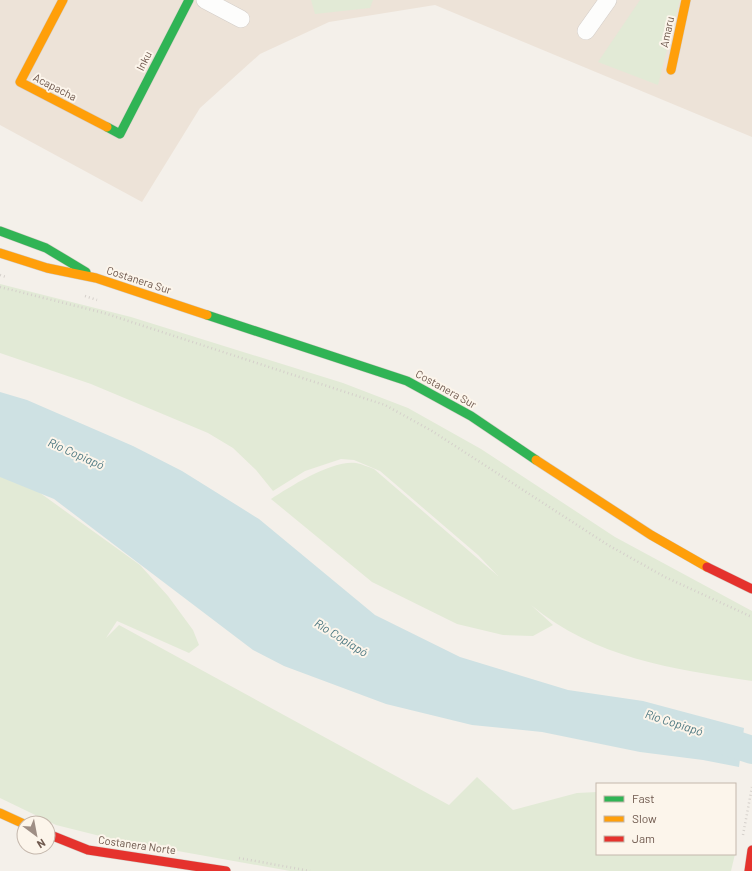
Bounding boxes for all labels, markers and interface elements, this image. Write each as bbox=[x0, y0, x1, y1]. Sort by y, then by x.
street label: Amaru bbox=[657, 15, 676, 49]
street label: Inku bbox=[133, 49, 154, 73]
street label: Acapacha bbox=[31, 70, 79, 103]
street label: Costanera Sur bbox=[105, 263, 173, 296]
street label: Costanera Sur bbox=[414, 367, 479, 411]
water label: Río Copiapó bbox=[46, 434, 107, 472]
water label: Río Copiapó bbox=[312, 615, 371, 659]
water label: Río Copiapó bbox=[644, 706, 705, 738]
legend bbox=[596, 783, 736, 855]
text: Fast bbox=[632, 791, 655, 805]
text: Slow bbox=[632, 811, 657, 825]
north arrow bbox=[16, 815, 56, 855]
text: Jam bbox=[632, 831, 655, 845]
street label: Costanera Norte bbox=[97, 833, 177, 856]
text: N bbox=[35, 836, 48, 851]

